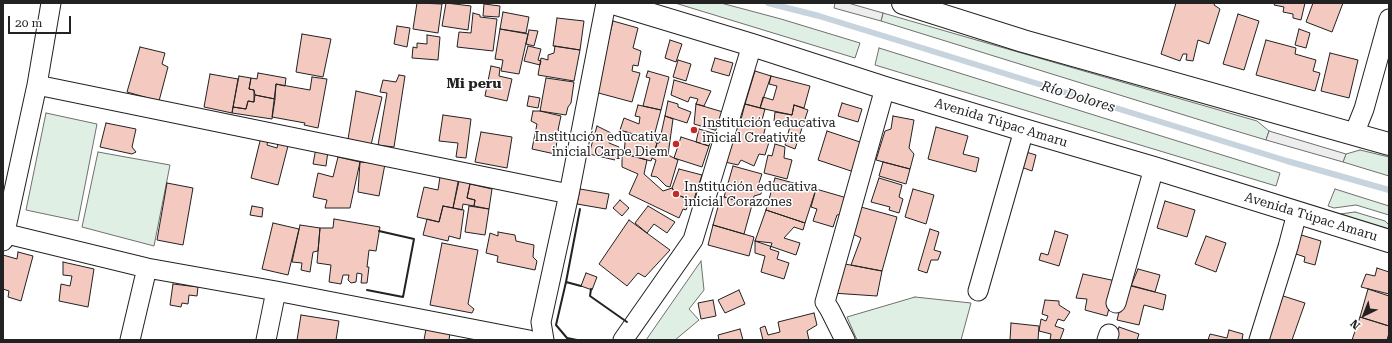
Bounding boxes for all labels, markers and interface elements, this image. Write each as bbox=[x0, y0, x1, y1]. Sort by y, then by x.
scale bar bbox=[10, 8, 73, 34]
text: 20 m bbox=[15, 16, 42, 30]
district label: Mi peru bbox=[447, 76, 501, 92]
water label: Río Dolores bbox=[1039, 78, 1117, 116]
street label: Avenida Túpac Amaru bbox=[933, 95, 1069, 151]
place label: Institución educativa inicial Creativite bbox=[702, 115, 836, 146]
marker: Institución educativa inicial Creativite bbox=[689, 125, 699, 135]
place label: Institución educativa inicial Carpe Diem bbox=[534, 129, 668, 160]
marker: Institución educativa inicial Carpe Diem bbox=[671, 139, 681, 149]
place label: Institución educativa inicial Corazones bbox=[684, 179, 818, 210]
marker: Institución educativa inicial Corazones bbox=[671, 189, 681, 199]
street label: Avenida Túpac Amaru bbox=[1243, 189, 1379, 245]
north arrow bbox=[1344, 295, 1384, 335]
text: N bbox=[1348, 317, 1363, 332]

